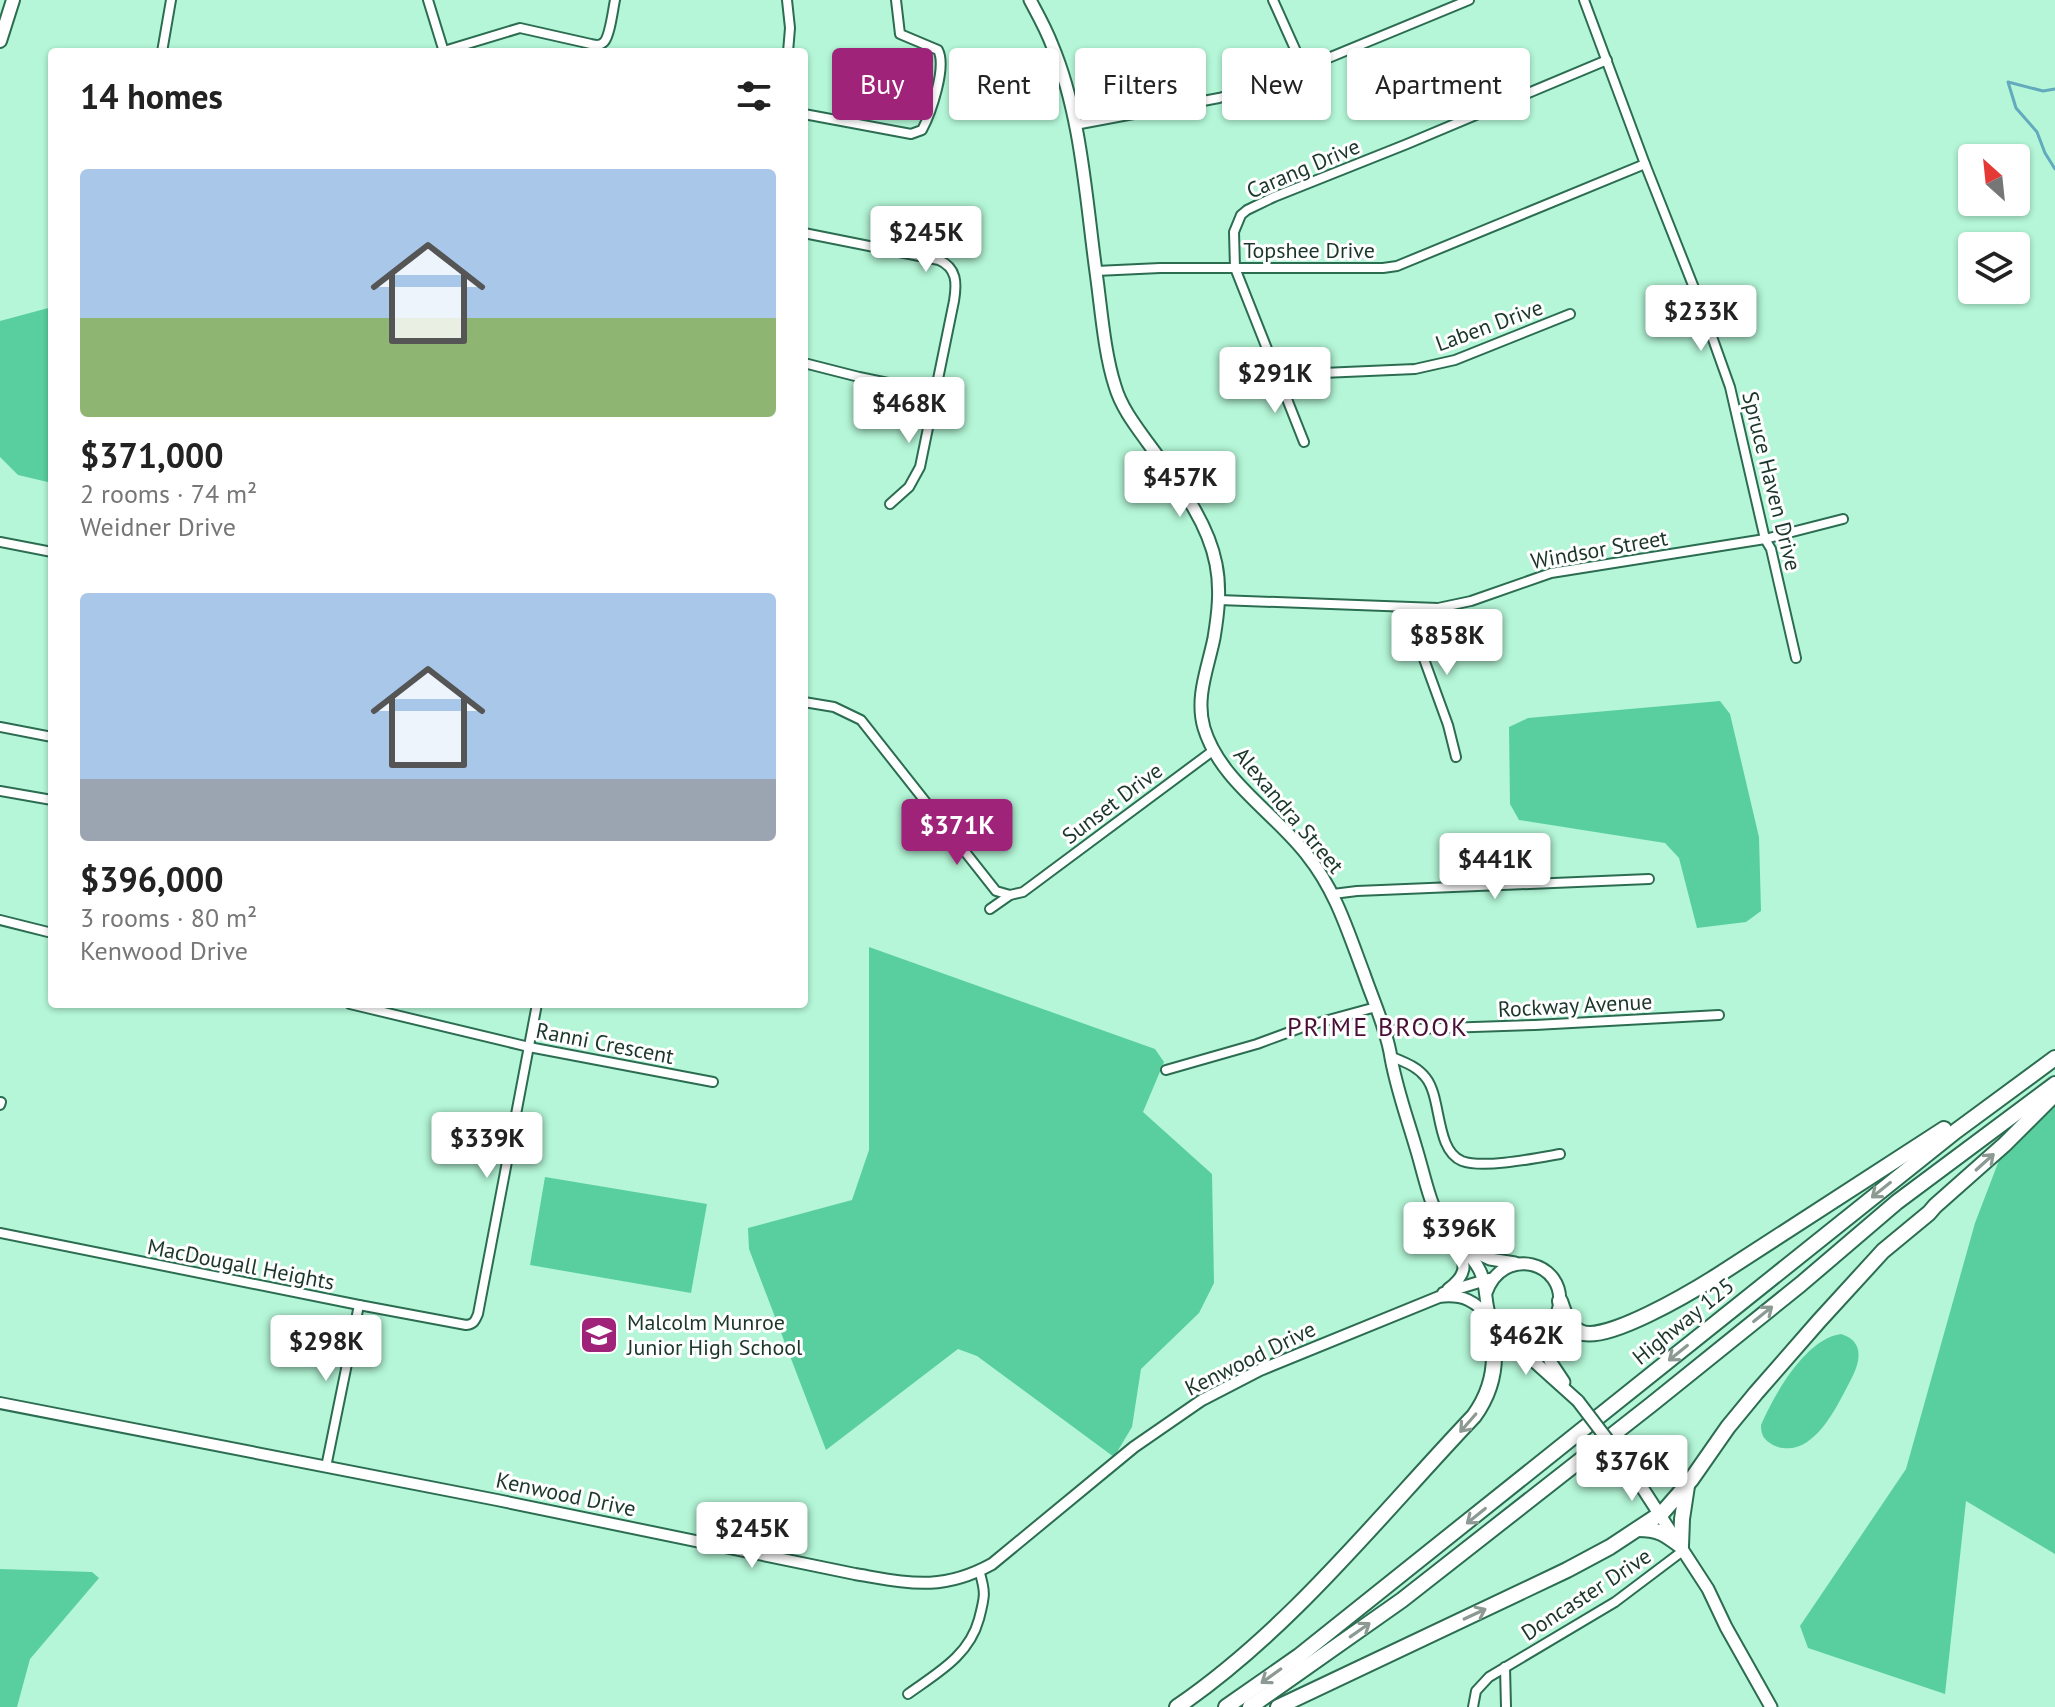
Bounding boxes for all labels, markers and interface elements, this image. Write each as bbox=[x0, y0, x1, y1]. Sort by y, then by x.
chip: Buy bbox=[832, 48, 933, 120]
chip: Rent bbox=[949, 48, 1059, 120]
chip: Filters bbox=[1075, 48, 1206, 120]
chip: New bbox=[1222, 48, 1331, 120]
chip: Apartment bbox=[1347, 48, 1530, 120]
text: 14 homes bbox=[80, 74, 223, 118]
icon: filters bbox=[732, 74, 776, 118]
street label: Carang Drive bbox=[1242, 132, 1364, 204]
north arrow bbox=[1958, 144, 2030, 216]
map controls bbox=[1958, 144, 2030, 304]
pin: $245K bbox=[870, 206, 982, 274]
text: $245K bbox=[888, 215, 964, 248]
icon: home bbox=[356, 221, 500, 365]
button: layers bbox=[1958, 232, 2030, 304]
street label: Topshee Drive bbox=[1243, 236, 1375, 264]
pin: $233K bbox=[1645, 285, 1757, 353]
street label: Laben Drive bbox=[1432, 293, 1546, 357]
text: $233K bbox=[1663, 294, 1739, 327]
pin: $291K bbox=[1219, 347, 1331, 415]
text: $291K bbox=[1237, 356, 1313, 389]
pin: $468K bbox=[853, 377, 965, 445]
text: $468K bbox=[871, 386, 947, 419]
street label: Spruce Haven Drive bbox=[1736, 388, 1808, 574]
text: $371,000 bbox=[80, 433, 224, 477]
pin: $457K bbox=[1124, 451, 1236, 519]
text: $457K bbox=[1142, 460, 1218, 493]
text: 2 rooms · 74 m² bbox=[80, 477, 257, 510]
text: Weidner Drive bbox=[80, 510, 236, 543]
street label: Windsor Street bbox=[1528, 523, 1670, 575]
pin: $858K bbox=[1391, 609, 1503, 677]
text: $858K bbox=[1409, 618, 1485, 651]
icon: home bbox=[356, 645, 500, 789]
street label: Alexandra Street bbox=[1228, 741, 1350, 879]
street label: Sunset Drive bbox=[1056, 756, 1168, 850]
pin: $371K bbox=[901, 799, 1013, 867]
text: $371K bbox=[919, 808, 995, 841]
pin: $441K bbox=[1439, 833, 1551, 901]
text: $441K bbox=[1457, 842, 1533, 875]
text: $396,000 bbox=[80, 857, 224, 901]
text: 3 rooms · 80 m² bbox=[80, 901, 257, 934]
text: Kenwood Drive bbox=[80, 934, 248, 967]
street label: Rockway Avenue bbox=[1497, 987, 1653, 1023]
district label: PRIME BROOK bbox=[1287, 1010, 1469, 1043]
street label: Ranni Crescent bbox=[534, 1016, 677, 1070]
pin: $339K bbox=[431, 1112, 543, 1180]
text: $339K bbox=[449, 1121, 525, 1154]
one-way arrow bbox=[1975, 1153, 1995, 1171]
one-way arrow bbox=[1871, 1181, 1892, 1199]
pin: $396K bbox=[1403, 1202, 1515, 1270]
text: $396K bbox=[1421, 1211, 1497, 1244]
street label: MacDougall Heights bbox=[145, 1232, 337, 1296]
street label: Highway 125 bbox=[1626, 1271, 1740, 1371]
one-way arrow bbox=[1752, 1306, 1773, 1323]
place label: Malcolm Munroe Junior High School bbox=[626, 1308, 803, 1361]
pin: $462K bbox=[1470, 1309, 1582, 1377]
school or university icon: Malcolm Munroe Junior High School bbox=[578, 1314, 620, 1356]
street label: Kenwood Drive bbox=[1180, 1314, 1320, 1402]
pin: $298K bbox=[270, 1315, 382, 1383]
text: $462K bbox=[1488, 1318, 1564, 1351]
text: $298K bbox=[288, 1324, 364, 1357]
one-way arrow bbox=[1669, 1344, 1689, 1362]
one-way arrow bbox=[1459, 1412, 1477, 1432]
pin: $376K bbox=[1576, 1435, 1688, 1503]
text: $376K bbox=[1594, 1444, 1670, 1477]
street label: Kenwood Drive bbox=[494, 1466, 638, 1522]
pin: $245K bbox=[696, 1502, 808, 1570]
one-way arrow bbox=[1466, 1507, 1487, 1525]
text: $245K bbox=[714, 1511, 790, 1544]
street label: Doncaster Drive bbox=[1516, 1542, 1656, 1646]
one-way arrow bbox=[1462, 1606, 1486, 1621]
one-way arrow bbox=[1348, 1622, 1370, 1638]
one-way arrow bbox=[1261, 1668, 1283, 1684]

